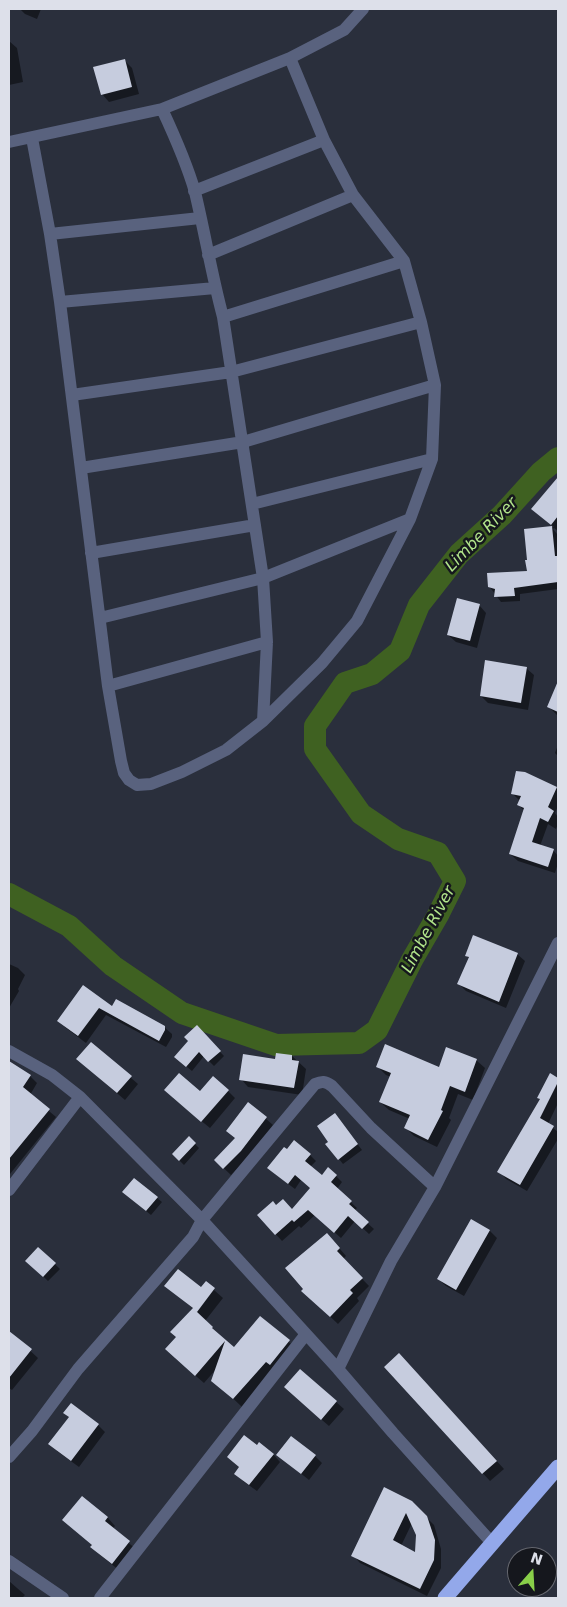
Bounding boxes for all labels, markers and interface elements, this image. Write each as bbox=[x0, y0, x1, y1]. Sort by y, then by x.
water label: Limbe River bbox=[442, 494, 522, 576]
water label: Limbe River bbox=[398, 883, 460, 977]
north arrow bbox=[507, 1547, 557, 1597]
text: N bbox=[528, 1549, 545, 1568]

